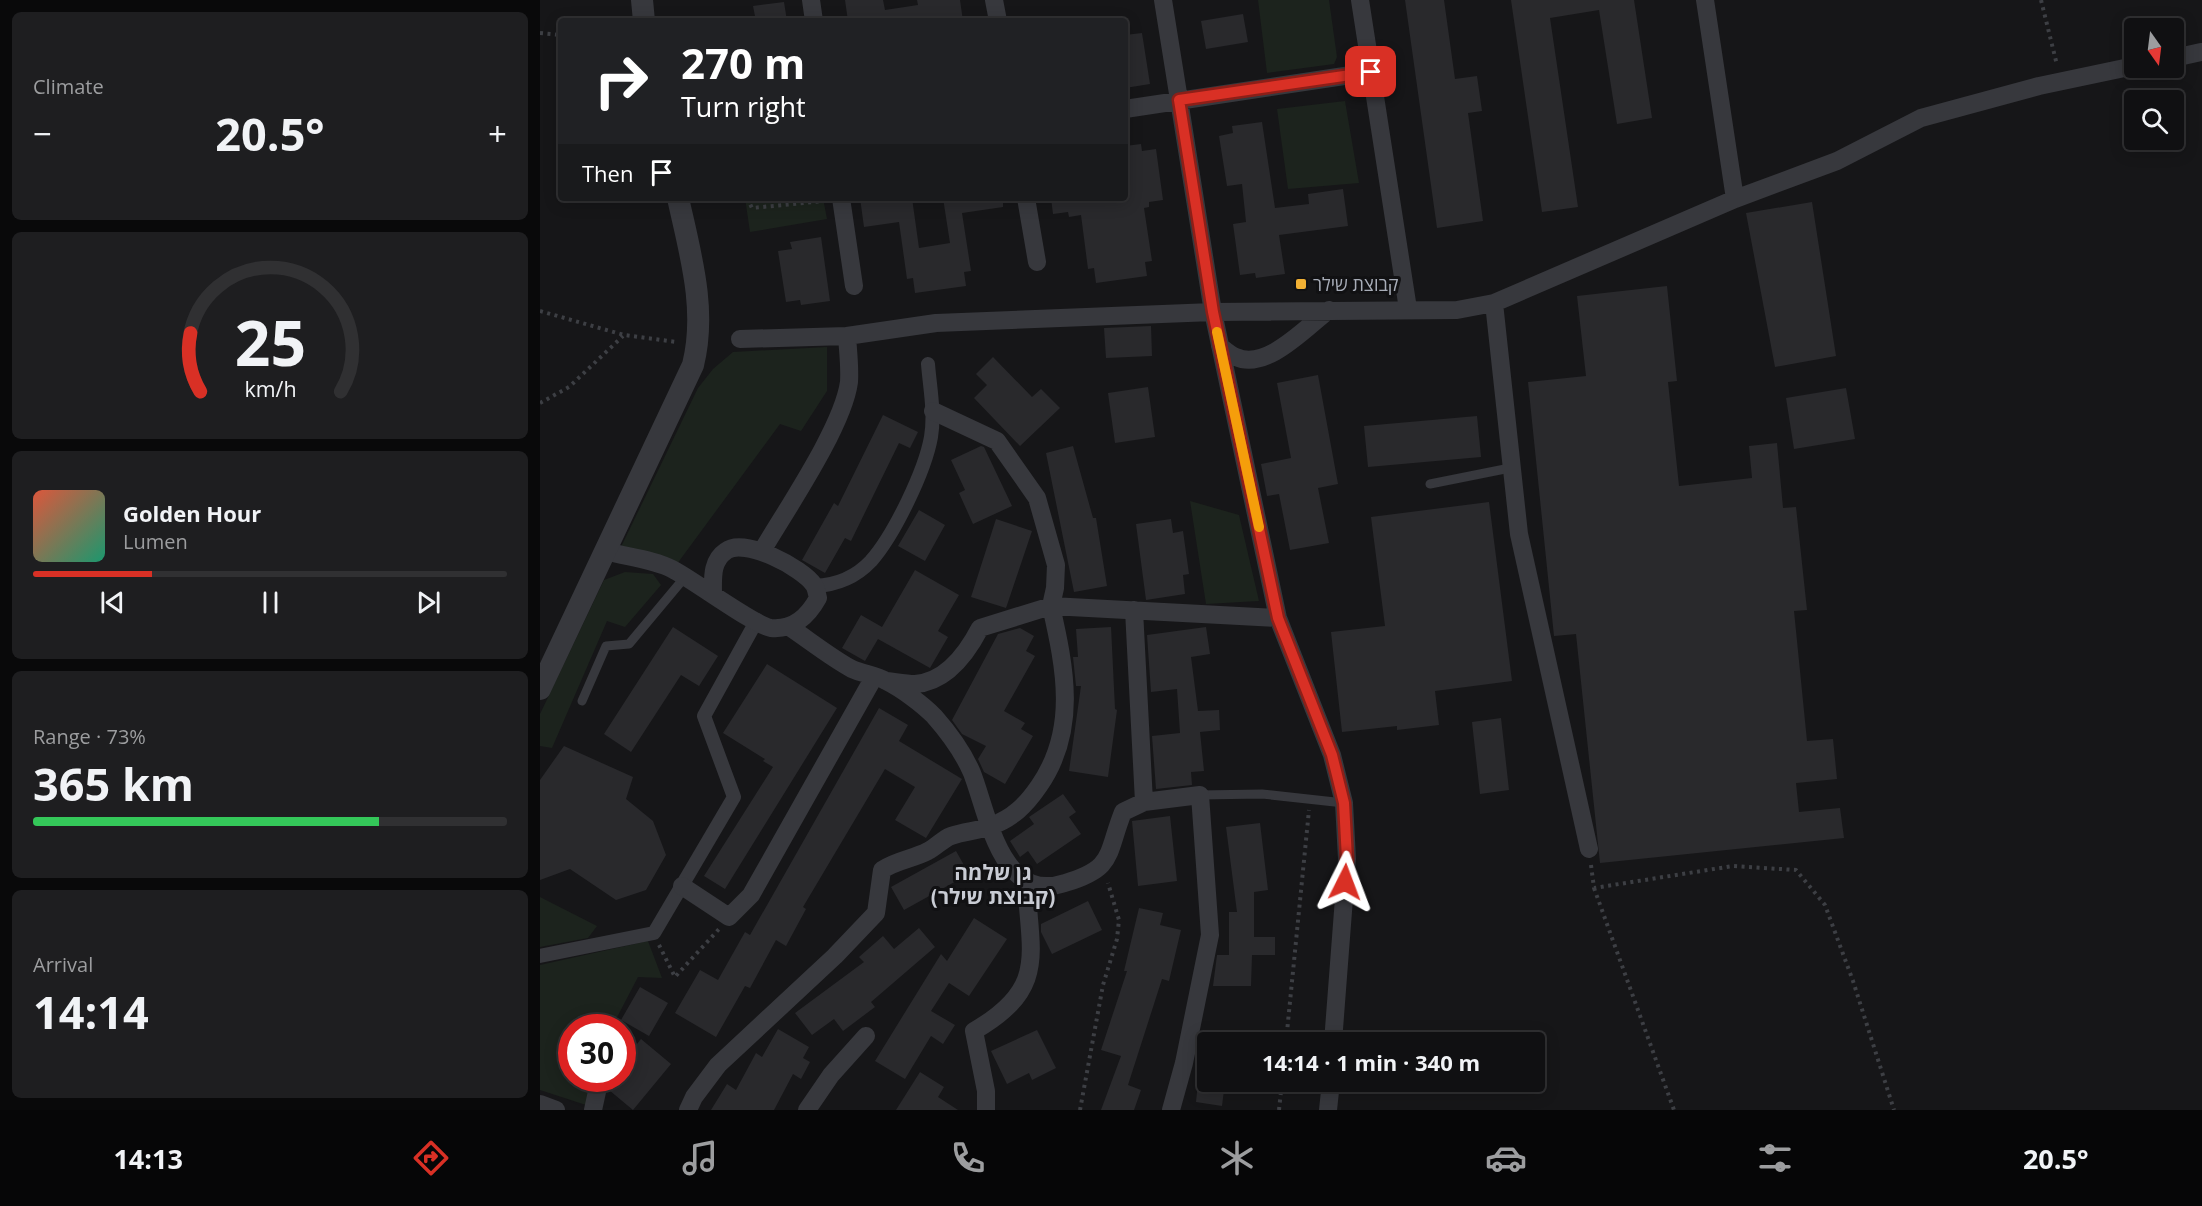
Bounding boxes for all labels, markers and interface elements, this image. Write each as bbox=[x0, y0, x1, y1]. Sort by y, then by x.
north arrow bbox=[2124, 18, 2184, 78]
map controls bbox=[2124, 18, 2184, 150]
text: 270 m bbox=[681, 34, 805, 91]
icon: right bbox=[582, 42, 660, 120]
pin bbox=[1345, 46, 1396, 97]
icon: arrive bbox=[1354, 55, 1387, 88]
text: Climate bbox=[33, 73, 104, 100]
text: Turn right bbox=[681, 88, 806, 125]
button: search bbox=[2124, 90, 2184, 150]
text: 20.5° bbox=[215, 103, 325, 164]
text: − bbox=[33, 111, 52, 156]
text: + bbox=[488, 111, 507, 156]
icon: arrive bbox=[645, 156, 678, 189]
text: Then bbox=[582, 158, 633, 188]
place label: קבוצת שילר bbox=[1313, 272, 1399, 296]
marker: קבוצת שילר bbox=[1294, 277, 1308, 291]
text: 25 bbox=[234, 300, 306, 385]
text: km/h bbox=[244, 375, 296, 404]
text: Golden Hour bbox=[123, 498, 261, 528]
text: Lumen bbox=[123, 528, 188, 555]
icon: previous bbox=[96, 586, 129, 619]
icon: pause bbox=[254, 586, 287, 619]
icon: next bbox=[412, 586, 445, 619]
text: Range · 73% bbox=[33, 723, 146, 750]
text: 365 km bbox=[33, 753, 194, 814]
position arrow bbox=[1313, 850, 1377, 914]
district label: גן שלמה (קבוצת שילר) bbox=[931, 858, 1055, 910]
text: Arrival bbox=[33, 951, 93, 978]
text: 14:14 bbox=[33, 981, 149, 1042]
speed limit sign: 30 bbox=[558, 1014, 636, 1092]
text: 14:14 · 1 min · 340 m bbox=[1262, 1047, 1480, 1077]
icon: directions bbox=[410, 1137, 452, 1179]
icon: music bbox=[679, 1137, 721, 1179]
icon: phone bbox=[947, 1137, 989, 1179]
icon: climate bbox=[1216, 1137, 1258, 1179]
icon: car bbox=[1485, 1137, 1527, 1179]
icon: filters bbox=[1754, 1137, 1796, 1179]
text: 14:13 bbox=[113, 1140, 183, 1177]
text: 20.5° bbox=[2023, 1140, 2088, 1177]

